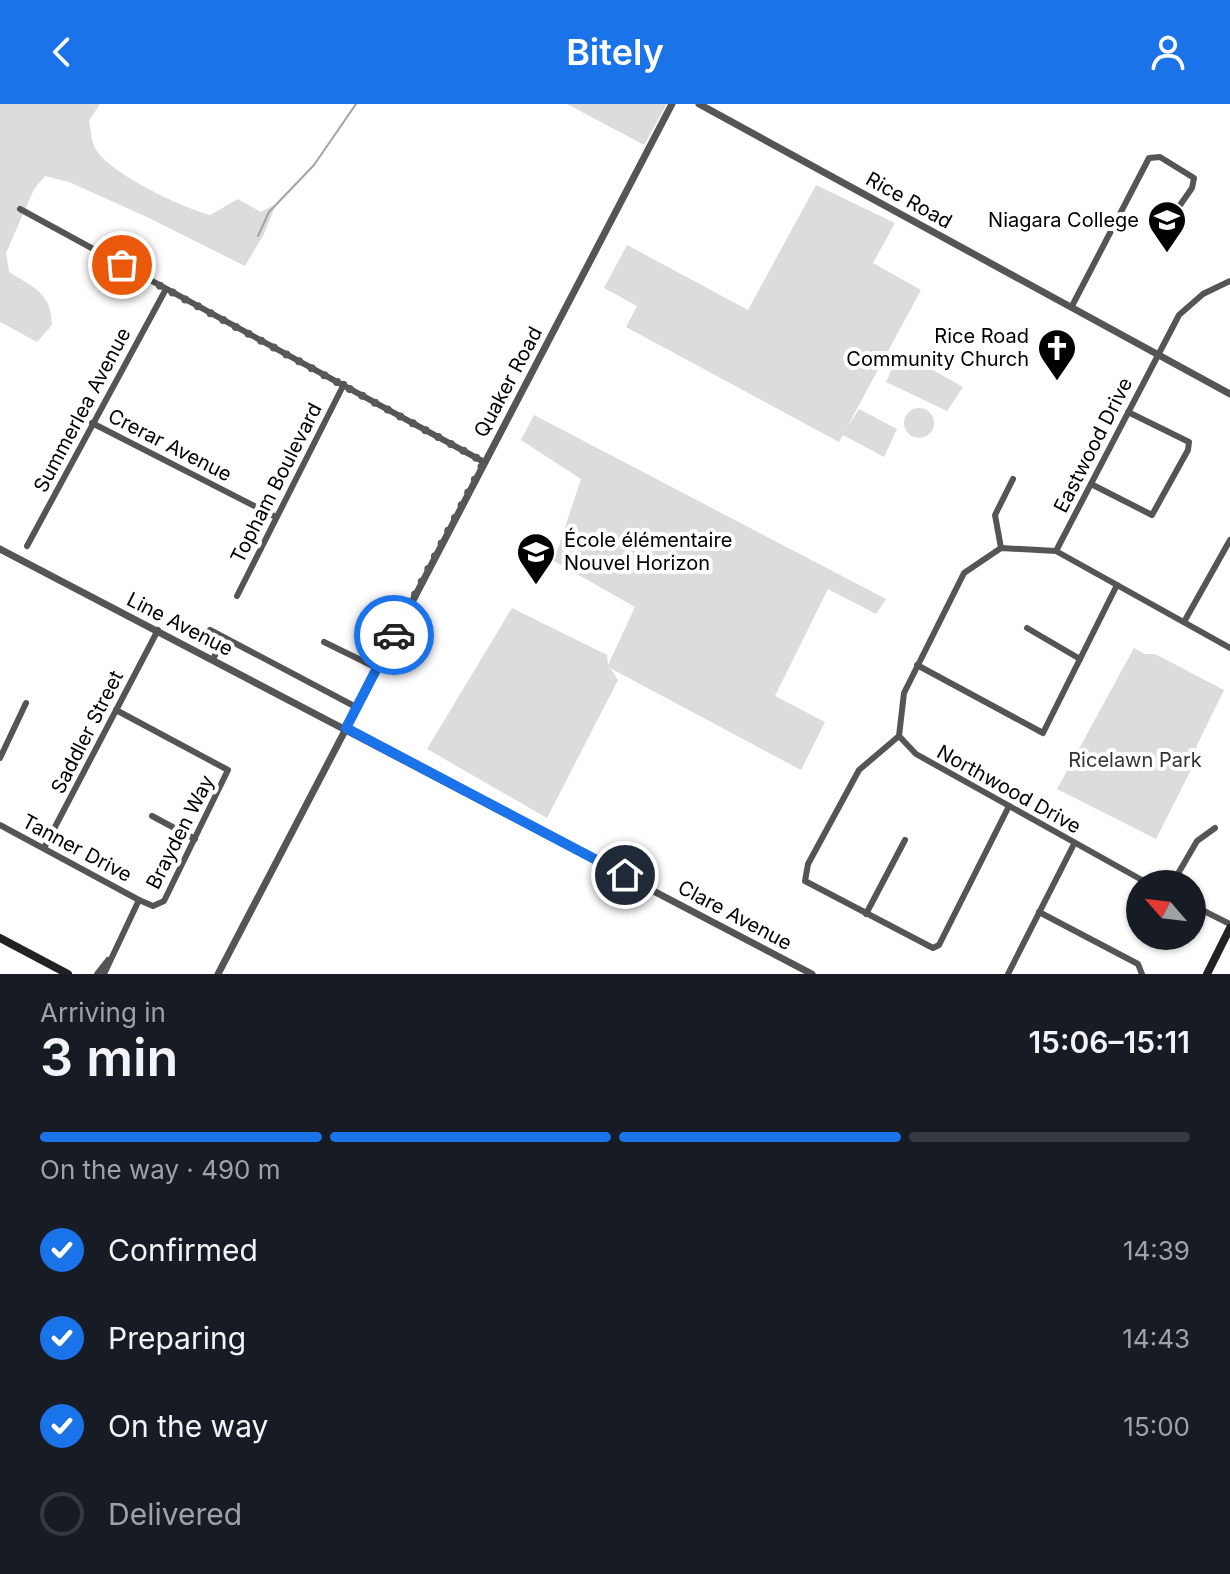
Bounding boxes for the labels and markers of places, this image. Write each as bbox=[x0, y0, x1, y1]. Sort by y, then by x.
school or university icon: Niagara College bbox=[1146, 199, 1188, 254]
place label: Niagara College bbox=[988, 208, 1139, 232]
pin bbox=[88, 231, 156, 299]
place label: Rice Road Community Church bbox=[846, 324, 1029, 371]
church icon: Rice Road Community Church bbox=[1036, 327, 1078, 382]
place label: École élémentaire Nouvel Horizon bbox=[564, 527, 732, 575]
school or university icon: École élémentaire Nouvel Horizon bbox=[515, 531, 557, 586]
pin bbox=[591, 841, 659, 909]

